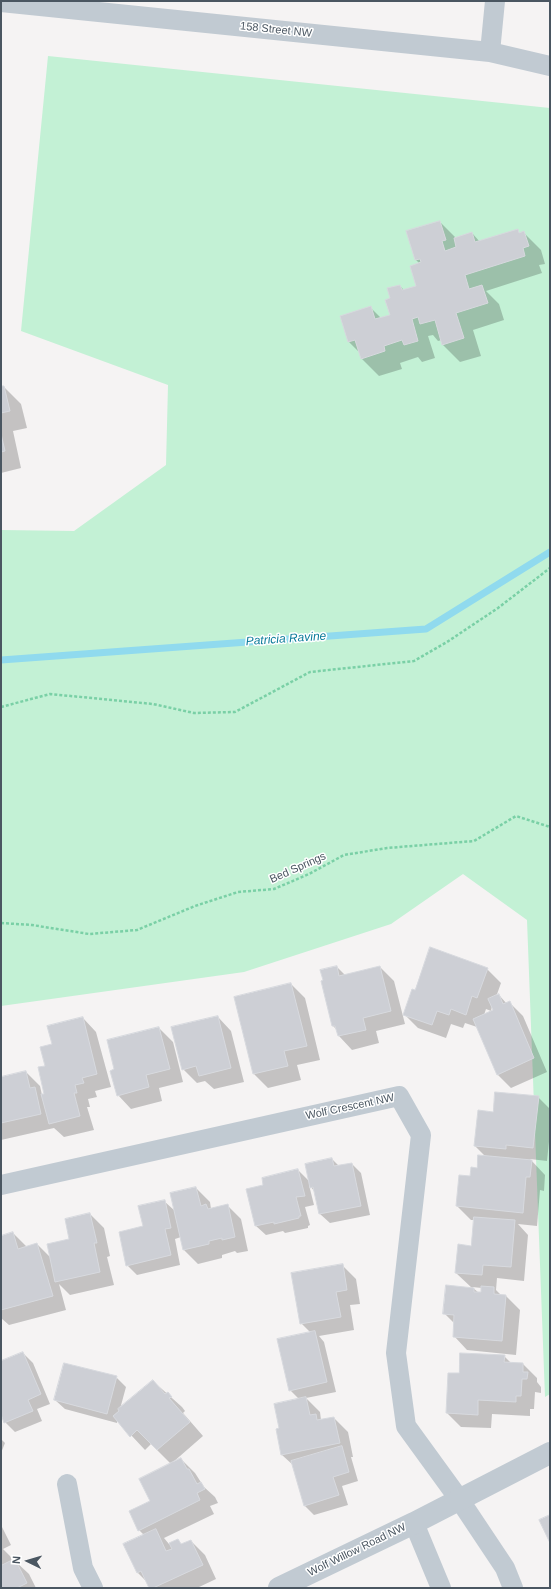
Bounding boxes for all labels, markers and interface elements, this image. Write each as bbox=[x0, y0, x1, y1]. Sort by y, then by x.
street label: 158 Street NW bbox=[239, 20, 313, 40]
water label: Patricia Ravine bbox=[245, 629, 327, 649]
street label: Bed Springs bbox=[268, 850, 328, 886]
street label: Wolf Crescent NW bbox=[304, 1091, 396, 1123]
street label: Wolf Willow Road NW bbox=[306, 1521, 408, 1579]
north arrow bbox=[8, 1541, 48, 1581]
text: N bbox=[10, 1555, 22, 1564]

